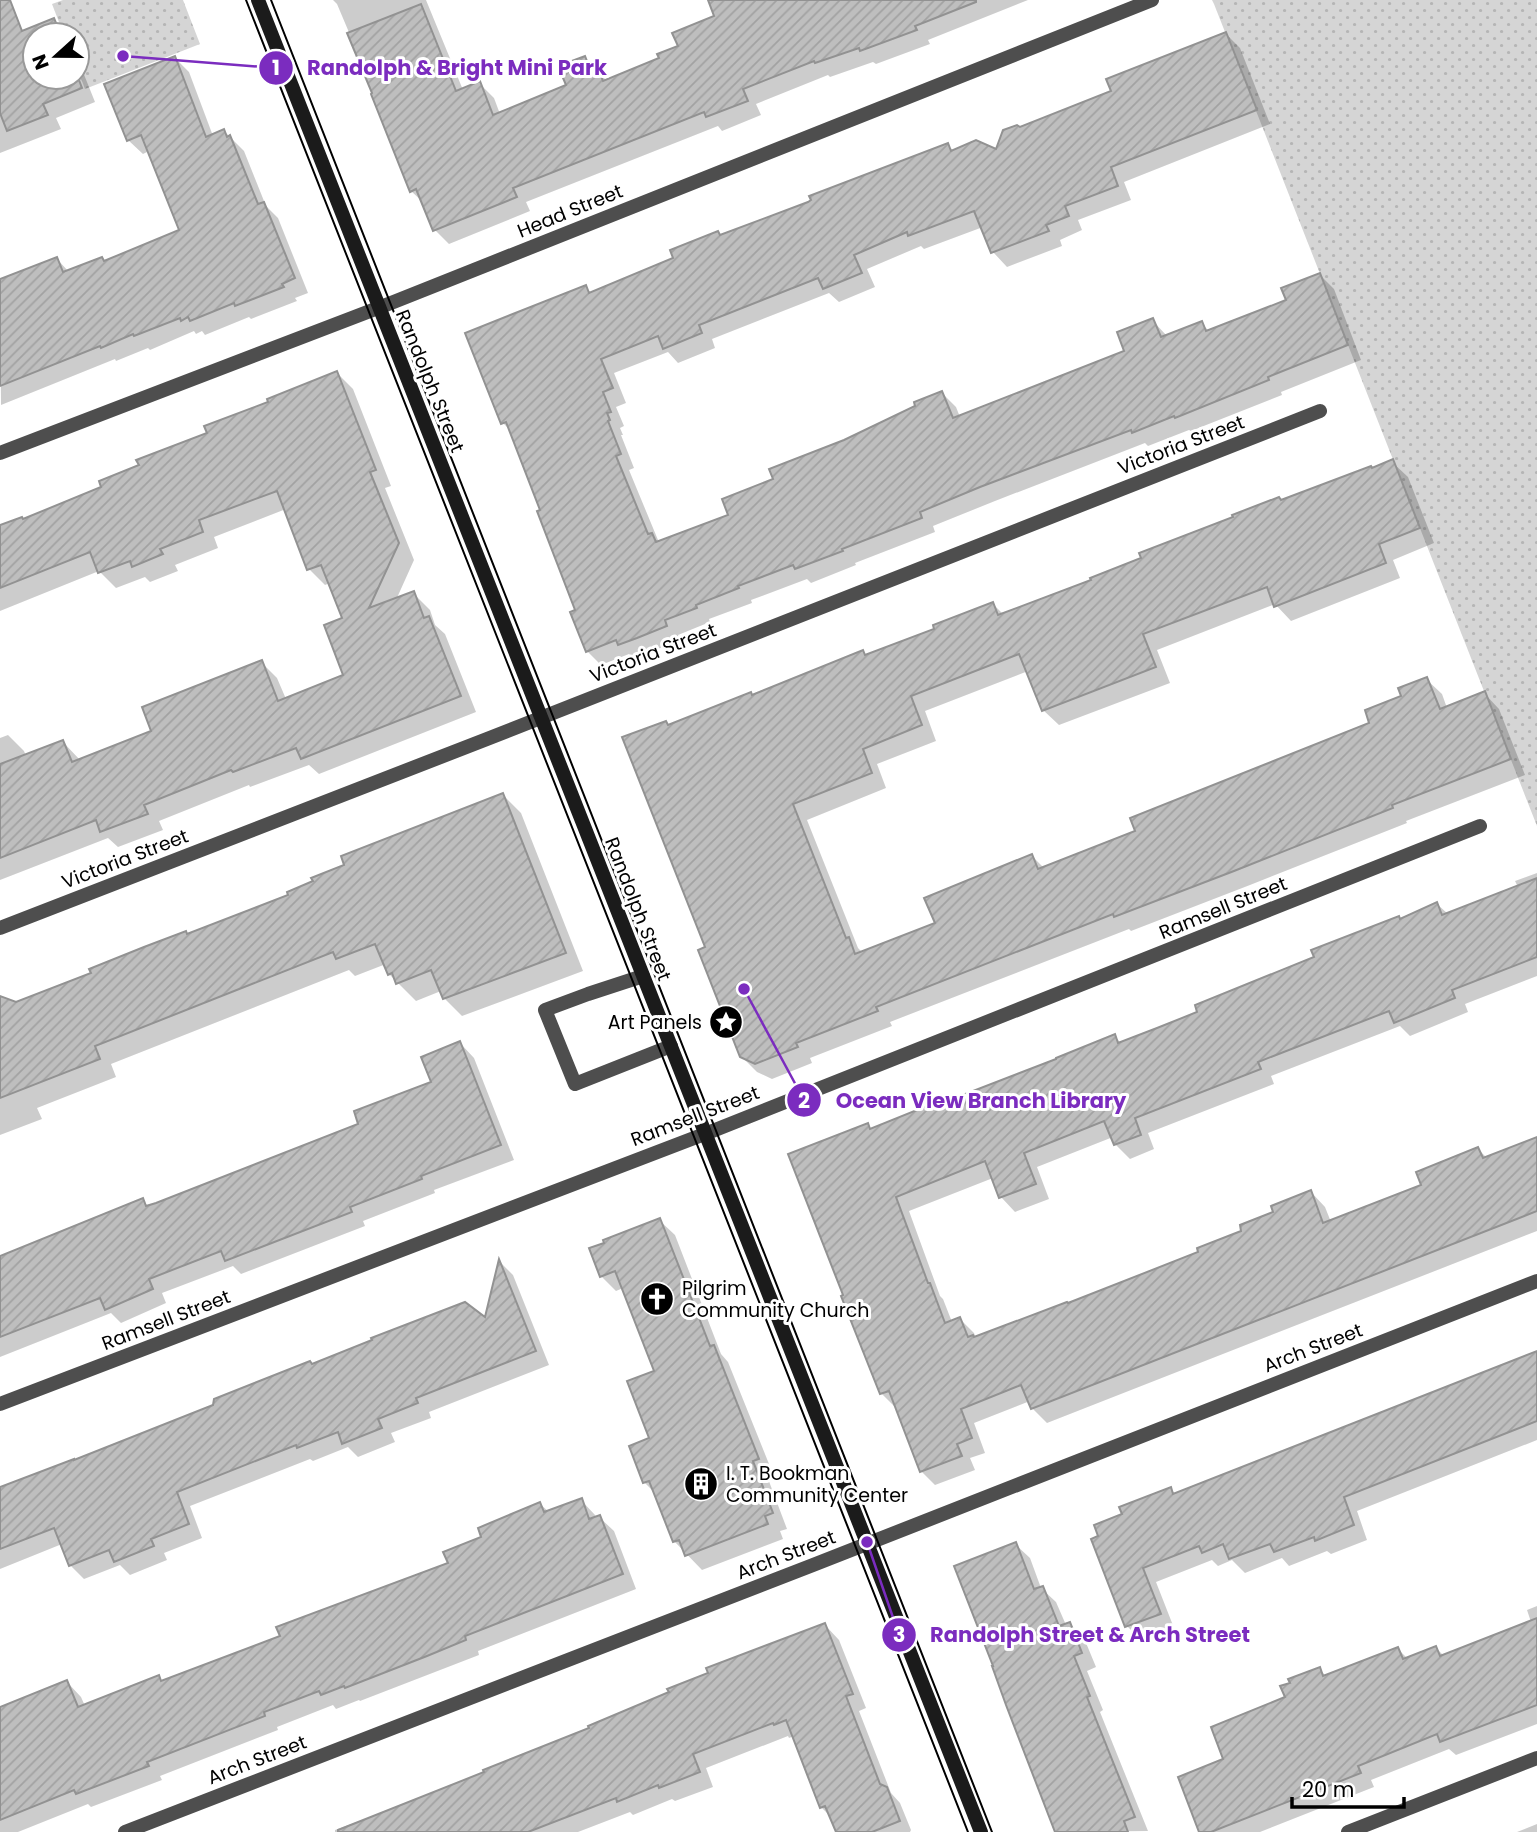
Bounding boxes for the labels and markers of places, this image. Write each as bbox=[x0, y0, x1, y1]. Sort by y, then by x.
callout: Randolph & Bright Mini Park bbox=[258, 47, 621, 89]
place icon: Art Panels bbox=[707, 1003, 745, 1041]
place label: Art Panels bbox=[608, 1009, 702, 1036]
callout: Ocean View Branch Library bbox=[787, 1079, 1141, 1121]
place label: Pilgrim Community Church bbox=[682, 1275, 869, 1324]
church icon: Pilgrim Community Church bbox=[638, 1280, 676, 1318]
place label: I. T. Bookman Community Center bbox=[726, 1460, 908, 1509]
building icon: I. T. Bookman Community Center bbox=[682, 1465, 720, 1503]
callout: Randolph Street & Arch Street bbox=[882, 1614, 1264, 1656]

